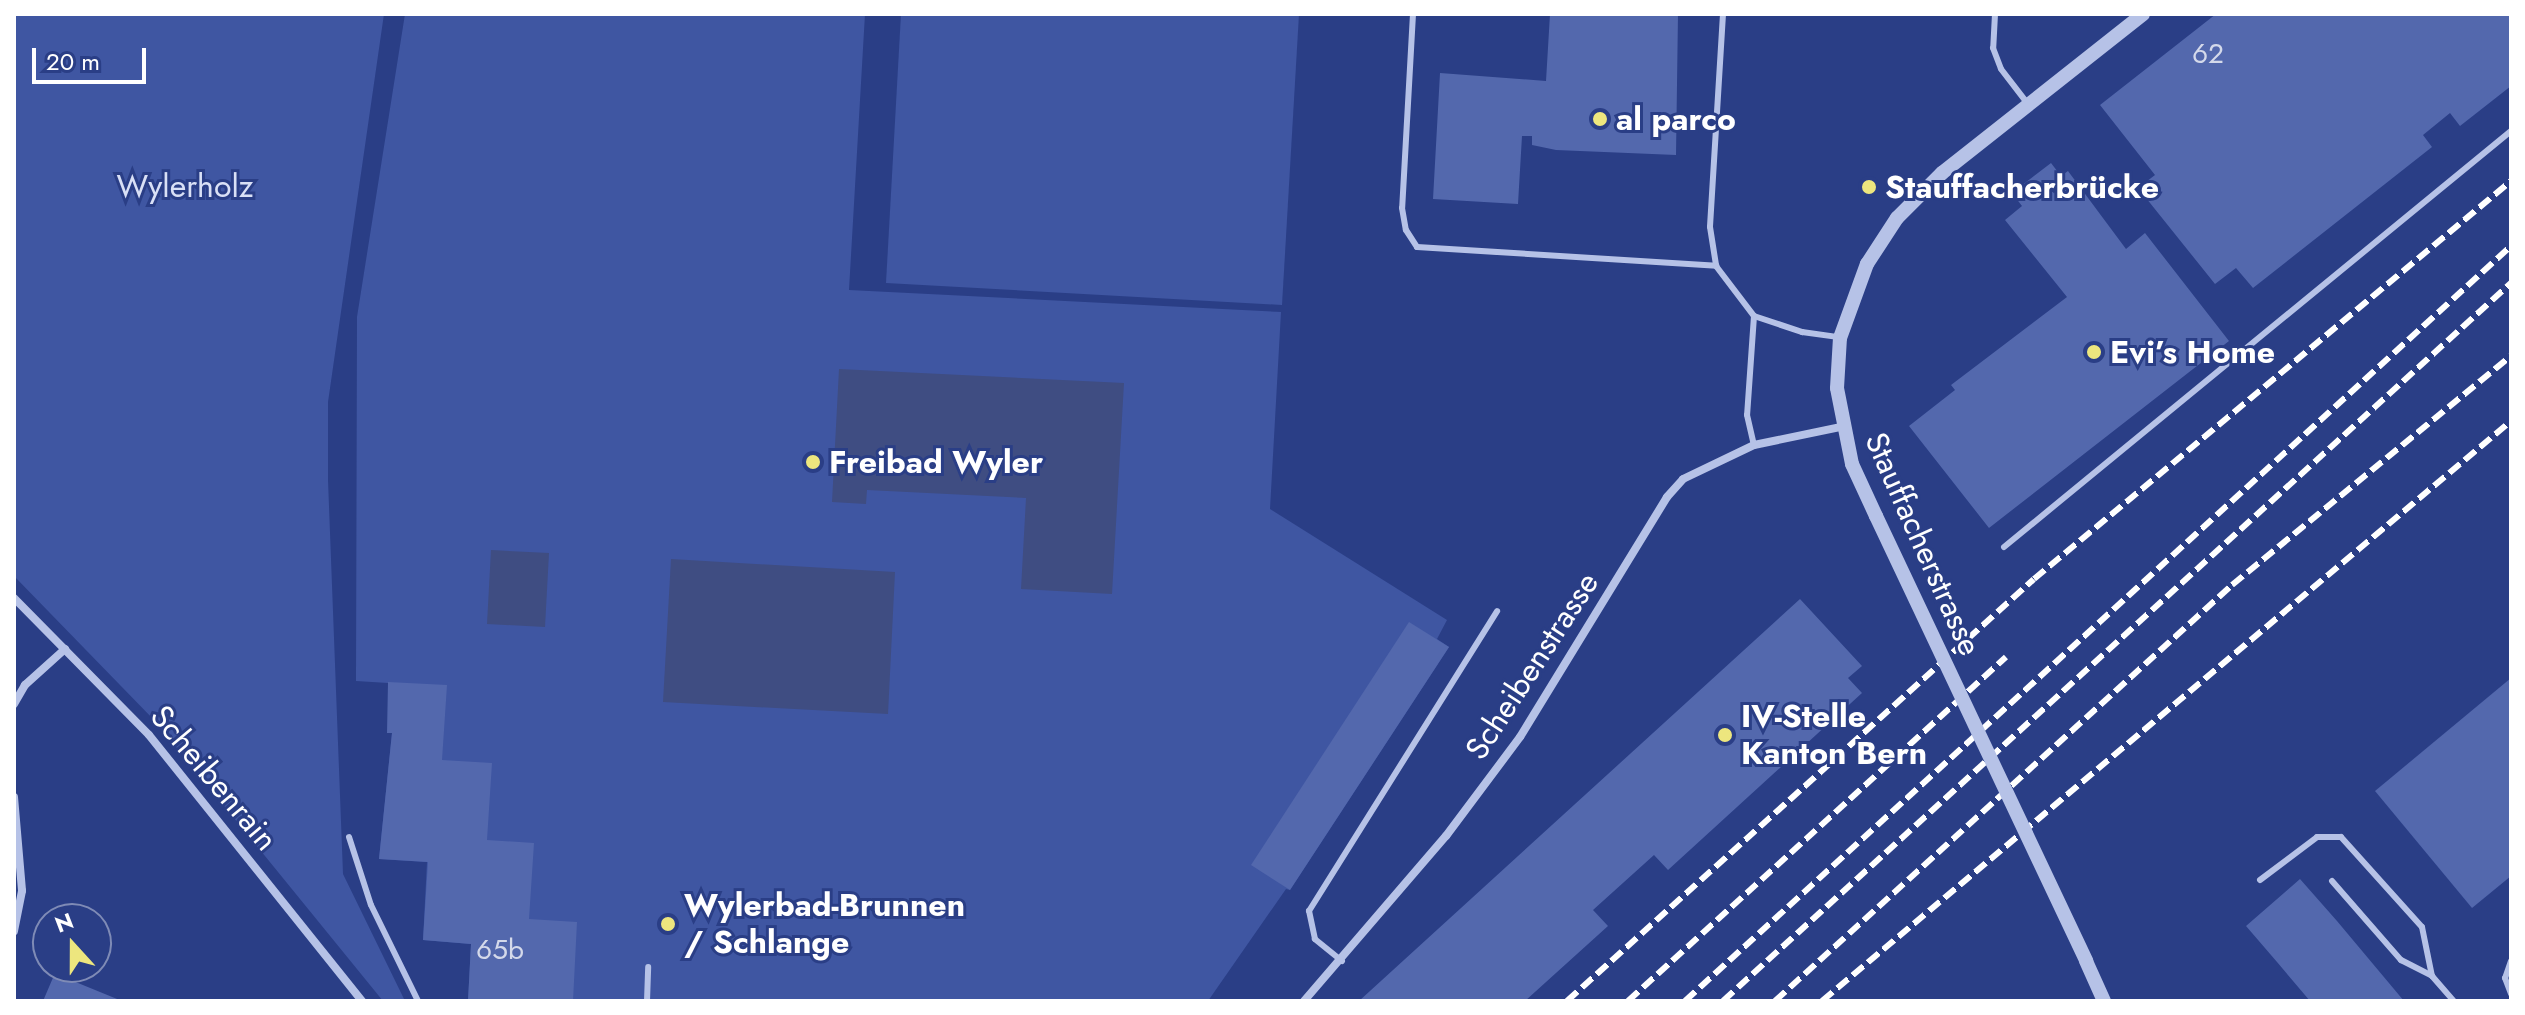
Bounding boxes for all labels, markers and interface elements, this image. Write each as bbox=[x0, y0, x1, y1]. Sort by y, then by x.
scale bar bbox=[36, 32, 150, 82]
house number: 62 bbox=[2192, 37, 2224, 71]
text: 20 m bbox=[46, 44, 100, 79]
place label: al parco bbox=[1616, 100, 1736, 138]
marker: al parco bbox=[1591, 110, 1609, 128]
park label: Wylerholz bbox=[117, 167, 253, 205]
place label: Stauffacherbrücke bbox=[1885, 168, 2159, 206]
marker: Stauffacherbrücke bbox=[1860, 178, 1878, 196]
place label: Evi’s Home bbox=[2110, 333, 2275, 371]
marker: Evi’s Home bbox=[2085, 343, 2103, 361]
street label: Stauffacherstrasse bbox=[1857, 427, 1989, 661]
place label: Freibad Wyler bbox=[829, 443, 1043, 481]
marker: Freibad Wyler bbox=[804, 453, 822, 471]
street label: Scheibenstrasse bbox=[1457, 565, 1607, 767]
street label: Scheibenrain bbox=[142, 698, 286, 858]
place label: IV-Stelle Kanton Bern bbox=[1741, 698, 1927, 773]
marker: IV-Stelle Kanton Bern bbox=[1716, 726, 1734, 744]
place label: Wylerbad-Brunnen / Schlange bbox=[684, 887, 965, 962]
north arrow bbox=[32, 903, 112, 983]
text: N bbox=[50, 904, 78, 941]
marker: Wylerbad-Brunnen / Schlange bbox=[659, 915, 677, 933]
house number: 65b bbox=[476, 933, 524, 967]

